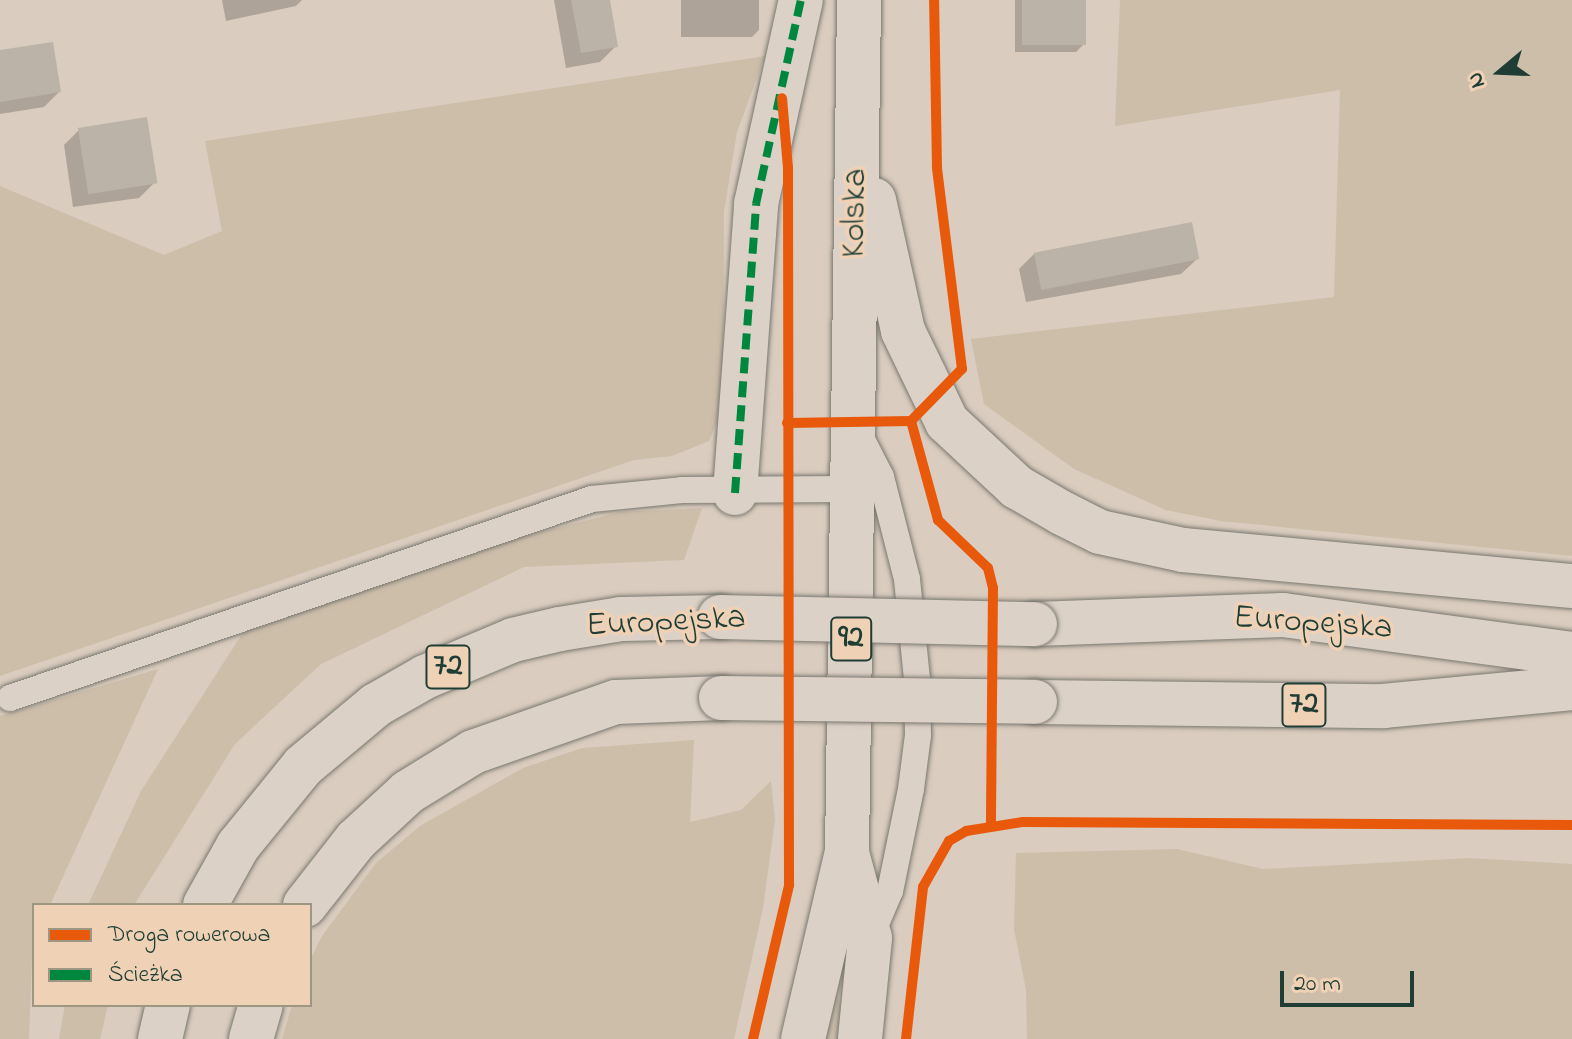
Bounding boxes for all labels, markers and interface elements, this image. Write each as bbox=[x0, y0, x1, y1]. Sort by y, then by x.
north arrow bbox=[1460, 32, 1540, 112]
text: N bbox=[1460, 68, 1495, 92]
street label: Kolska bbox=[835, 168, 877, 258]
street label: Europejska bbox=[585, 598, 747, 648]
street label: Europejska bbox=[1232, 598, 1394, 650]
road number: 92 bbox=[829, 611, 873, 667]
road number: 72 bbox=[424, 639, 472, 695]
road number: 72 bbox=[1280, 677, 1328, 733]
legend bbox=[32, 903, 312, 1007]
text: Droga rowerowa bbox=[108, 918, 270, 953]
scale bar bbox=[1284, 955, 1418, 1005]
text: Ścieżka bbox=[108, 958, 183, 993]
text: 20 m bbox=[1294, 967, 1341, 1002]

